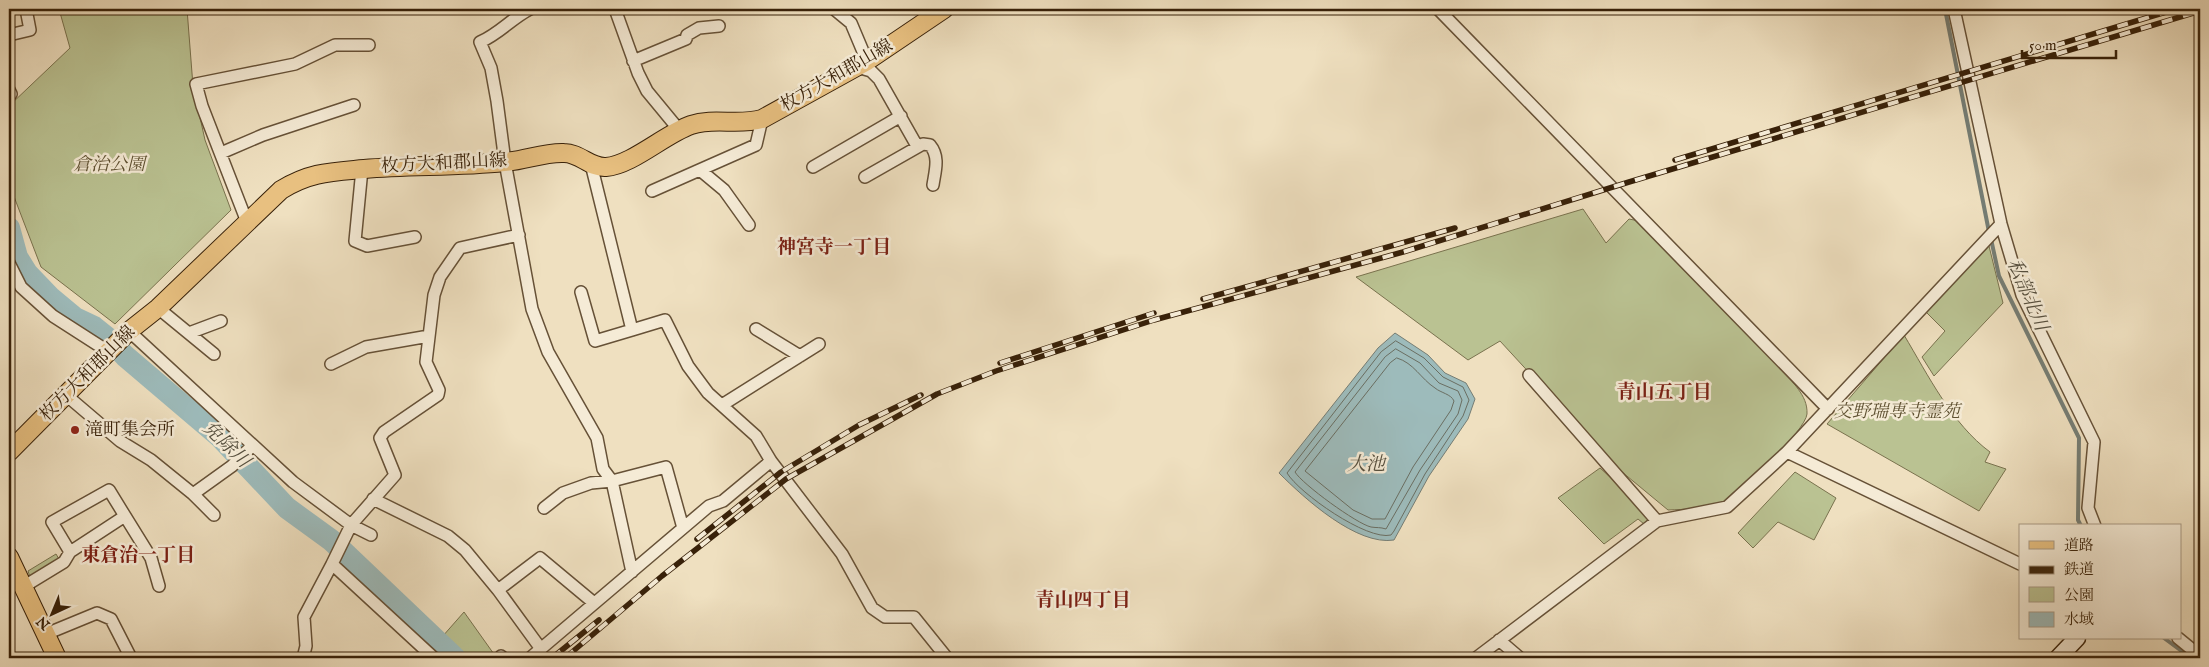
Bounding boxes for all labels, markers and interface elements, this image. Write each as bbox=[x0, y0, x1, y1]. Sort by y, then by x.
scale bar bbox=[2022, 28, 2115, 60]
street label: 枚方大和郡山線 bbox=[777, 35, 897, 117]
text: 50 m bbox=[2029, 36, 2057, 55]
street label: 枚方大和郡山線 bbox=[380, 149, 508, 179]
park label: 倉治公園 bbox=[73, 154, 148, 177]
district label: 神宮寺一丁目 bbox=[777, 236, 891, 260]
water label: 私部北川 bbox=[2001, 255, 2054, 337]
street label: 枚方大和郡山線 bbox=[35, 321, 141, 427]
district label: 青山五丁目 bbox=[1616, 381, 1712, 405]
park label: 交野瑞専寺霊苑 bbox=[1834, 401, 1963, 424]
water label: 免除川 bbox=[197, 417, 256, 475]
place label: 滝町集会所 bbox=[85, 419, 175, 442]
marker: 滝町集会所 bbox=[69, 424, 81, 436]
water label: 大池 bbox=[1347, 453, 1387, 477]
legend bbox=[2019, 524, 2182, 640]
text: 道路 bbox=[2064, 536, 2094, 555]
district label: 東倉治一丁目 bbox=[81, 544, 195, 568]
text: 鉄道 bbox=[2064, 560, 2094, 579]
text: 公園 bbox=[2064, 586, 2094, 605]
district label: 青山四丁目 bbox=[1035, 589, 1131, 613]
north arrow bbox=[28, 590, 78, 640]
text: 水域 bbox=[2064, 610, 2094, 629]
text: N bbox=[33, 612, 55, 634]

